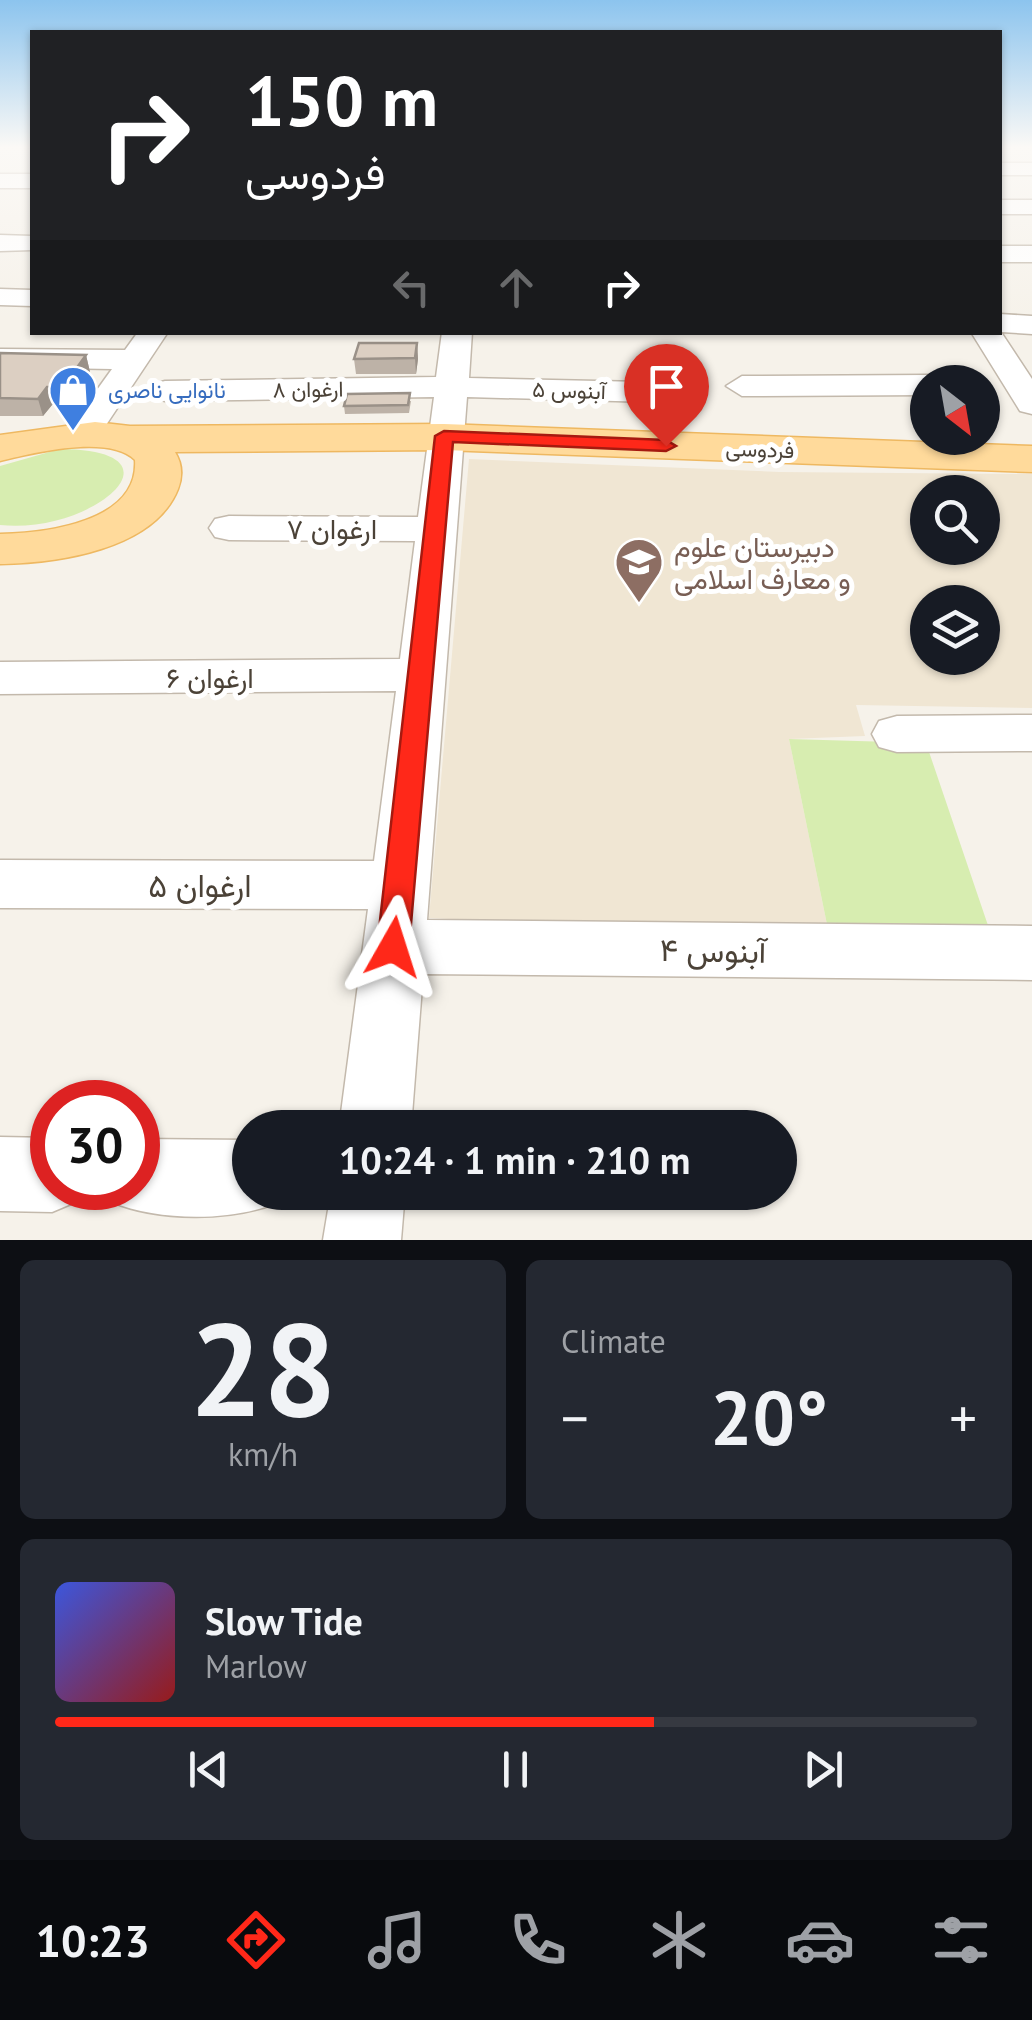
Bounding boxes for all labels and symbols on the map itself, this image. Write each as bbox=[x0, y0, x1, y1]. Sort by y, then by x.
pin bbox=[624, 344, 709, 447]
shop icon: نانوایی ناصری bbox=[47, 364, 99, 432]
north arrow bbox=[910, 365, 1000, 455]
street label: ارغوان ۸ bbox=[272, 374, 344, 404]
street label: آبنوس ۵ bbox=[532, 375, 608, 405]
place label: نانوایی ناصری bbox=[108, 376, 226, 404]
street label: فردوسی bbox=[725, 434, 795, 464]
street label: ارغوان ۷ bbox=[287, 510, 377, 547]
place label: دبیرستان علوم و معارف اسلامی bbox=[674, 528, 851, 597]
school or university icon: دبیرستان علوم و معارف اسلامی bbox=[613, 536, 665, 604]
street label: ارغوان ۶ bbox=[166, 659, 254, 696]
street label: ارغوان ۵ bbox=[148, 864, 252, 906]
position arrow bbox=[341, 895, 445, 999]
street label: آبنوس ۴ bbox=[659, 928, 769, 972]
speed limit sign: 30 bbox=[30, 1080, 160, 1210]

